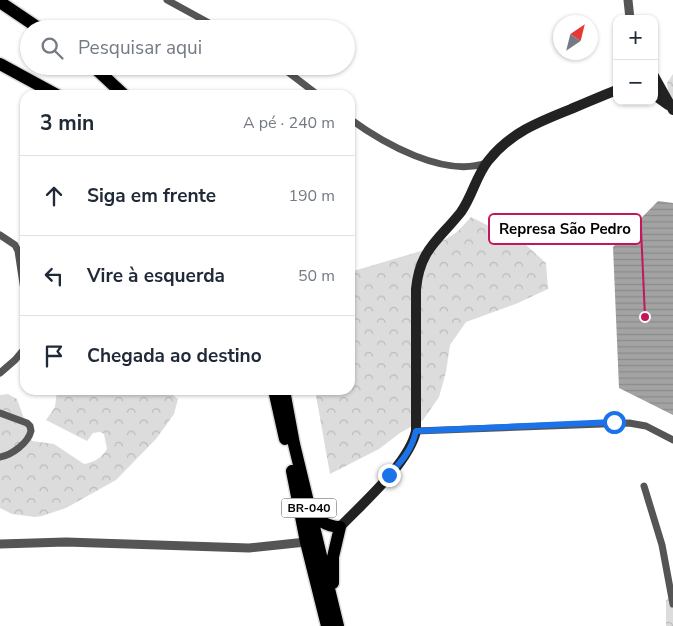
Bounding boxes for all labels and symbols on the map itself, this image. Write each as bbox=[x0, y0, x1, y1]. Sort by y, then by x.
north arrow bbox=[553, 15, 598, 60]
callout: Represa São Pedro bbox=[489, 214, 641, 244]
text: Represa São Pedro bbox=[499, 219, 631, 239]
route start bbox=[603, 411, 626, 434]
route end bbox=[378, 464, 401, 487]
road number: BR-040 bbox=[282, 498, 336, 518]

